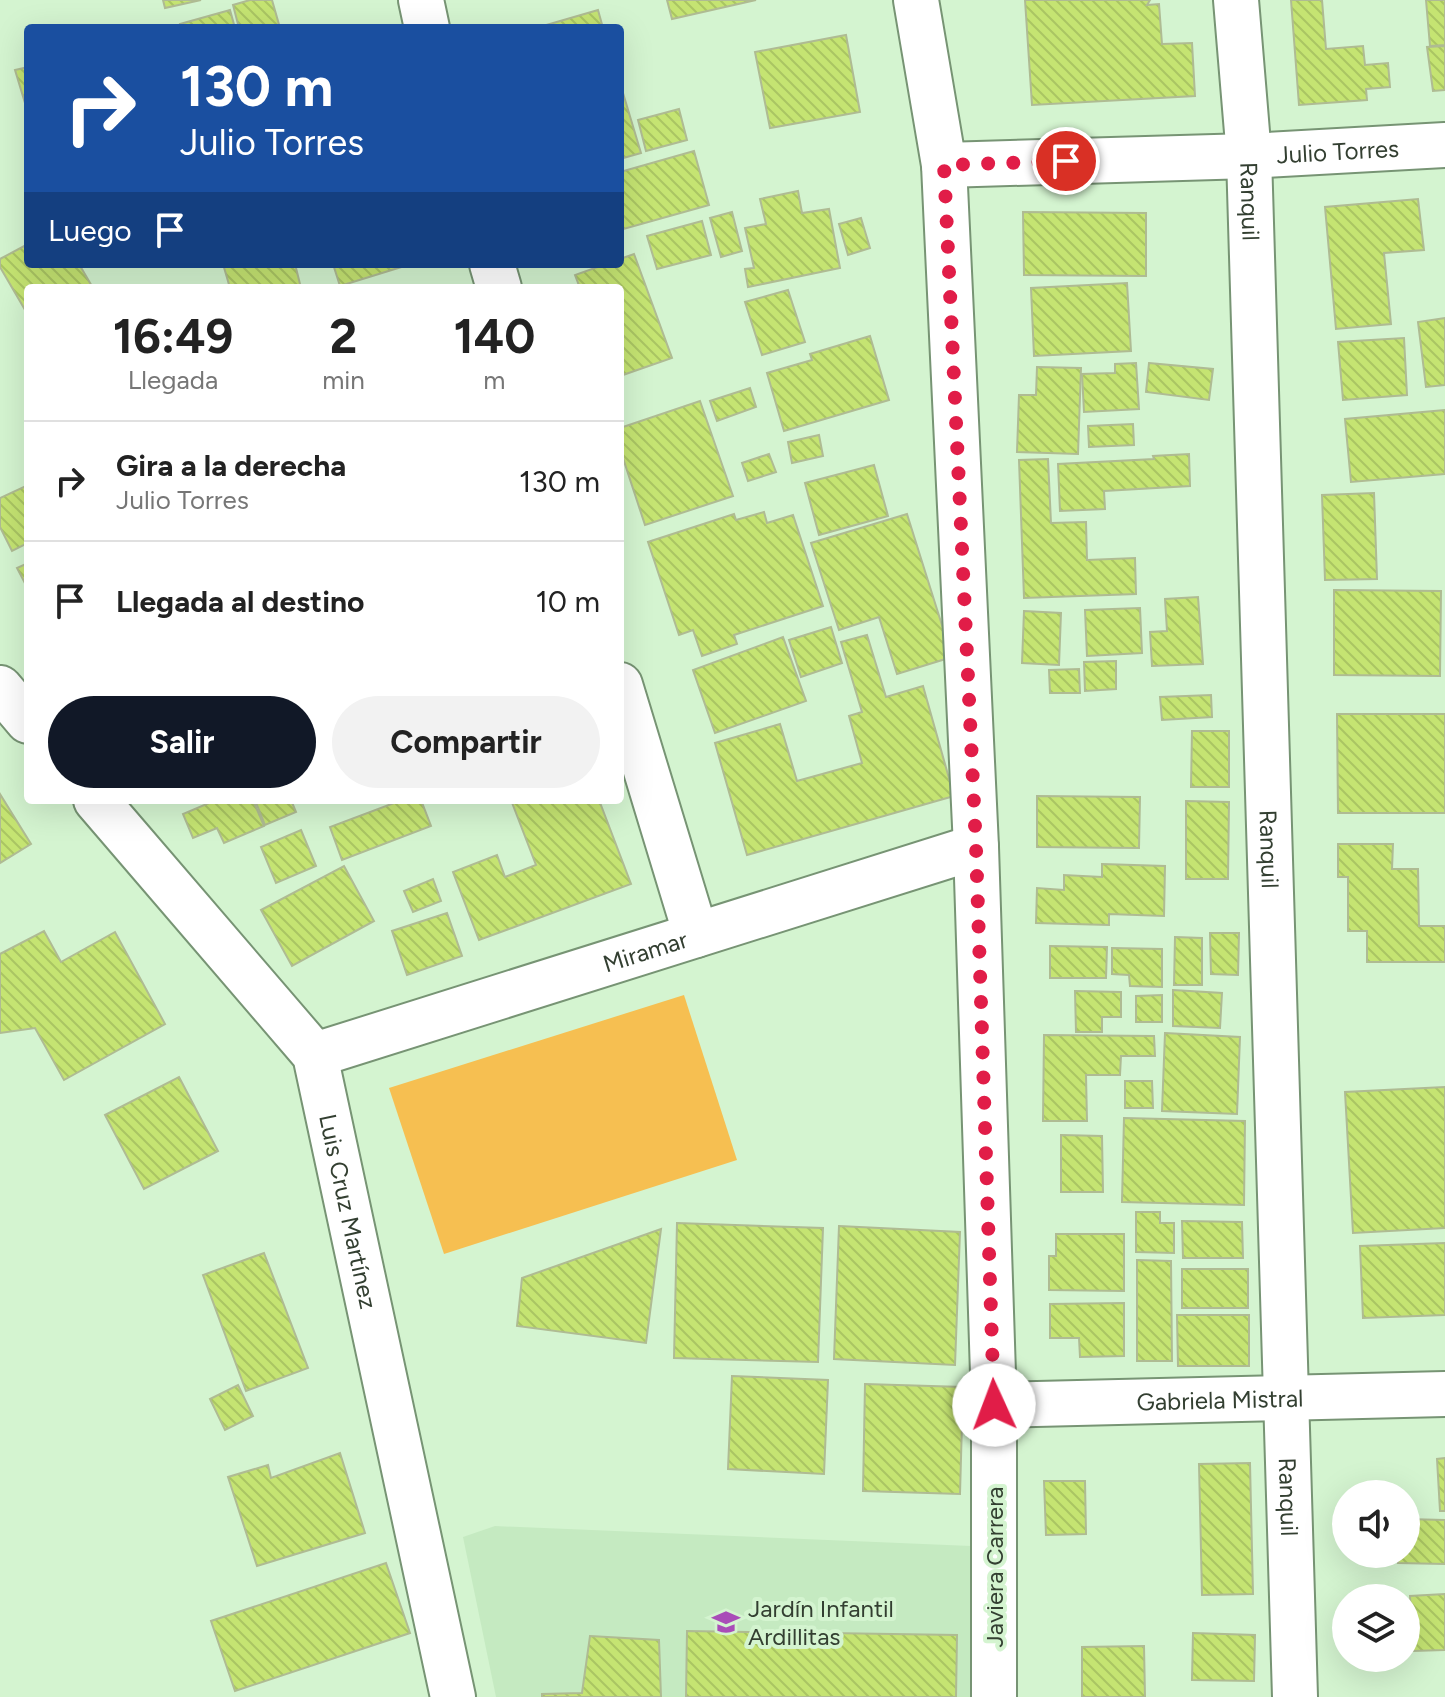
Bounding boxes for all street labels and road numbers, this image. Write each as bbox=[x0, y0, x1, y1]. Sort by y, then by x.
street label: Julio Torres bbox=[1276, 133, 1400, 169]
street label: Ranquil bbox=[1235, 162, 1266, 241]
street label: Ranquil bbox=[1254, 809, 1285, 889]
street label: Miramar bbox=[599, 924, 691, 978]
street label: Luis Cruz Martínez bbox=[314, 1111, 384, 1312]
street label: Gabriela Mistral bbox=[1136, 1383, 1304, 1416]
street label: Ranquil bbox=[1273, 1457, 1305, 1537]
street label: Javiera Carrera bbox=[980, 1486, 1009, 1648]

